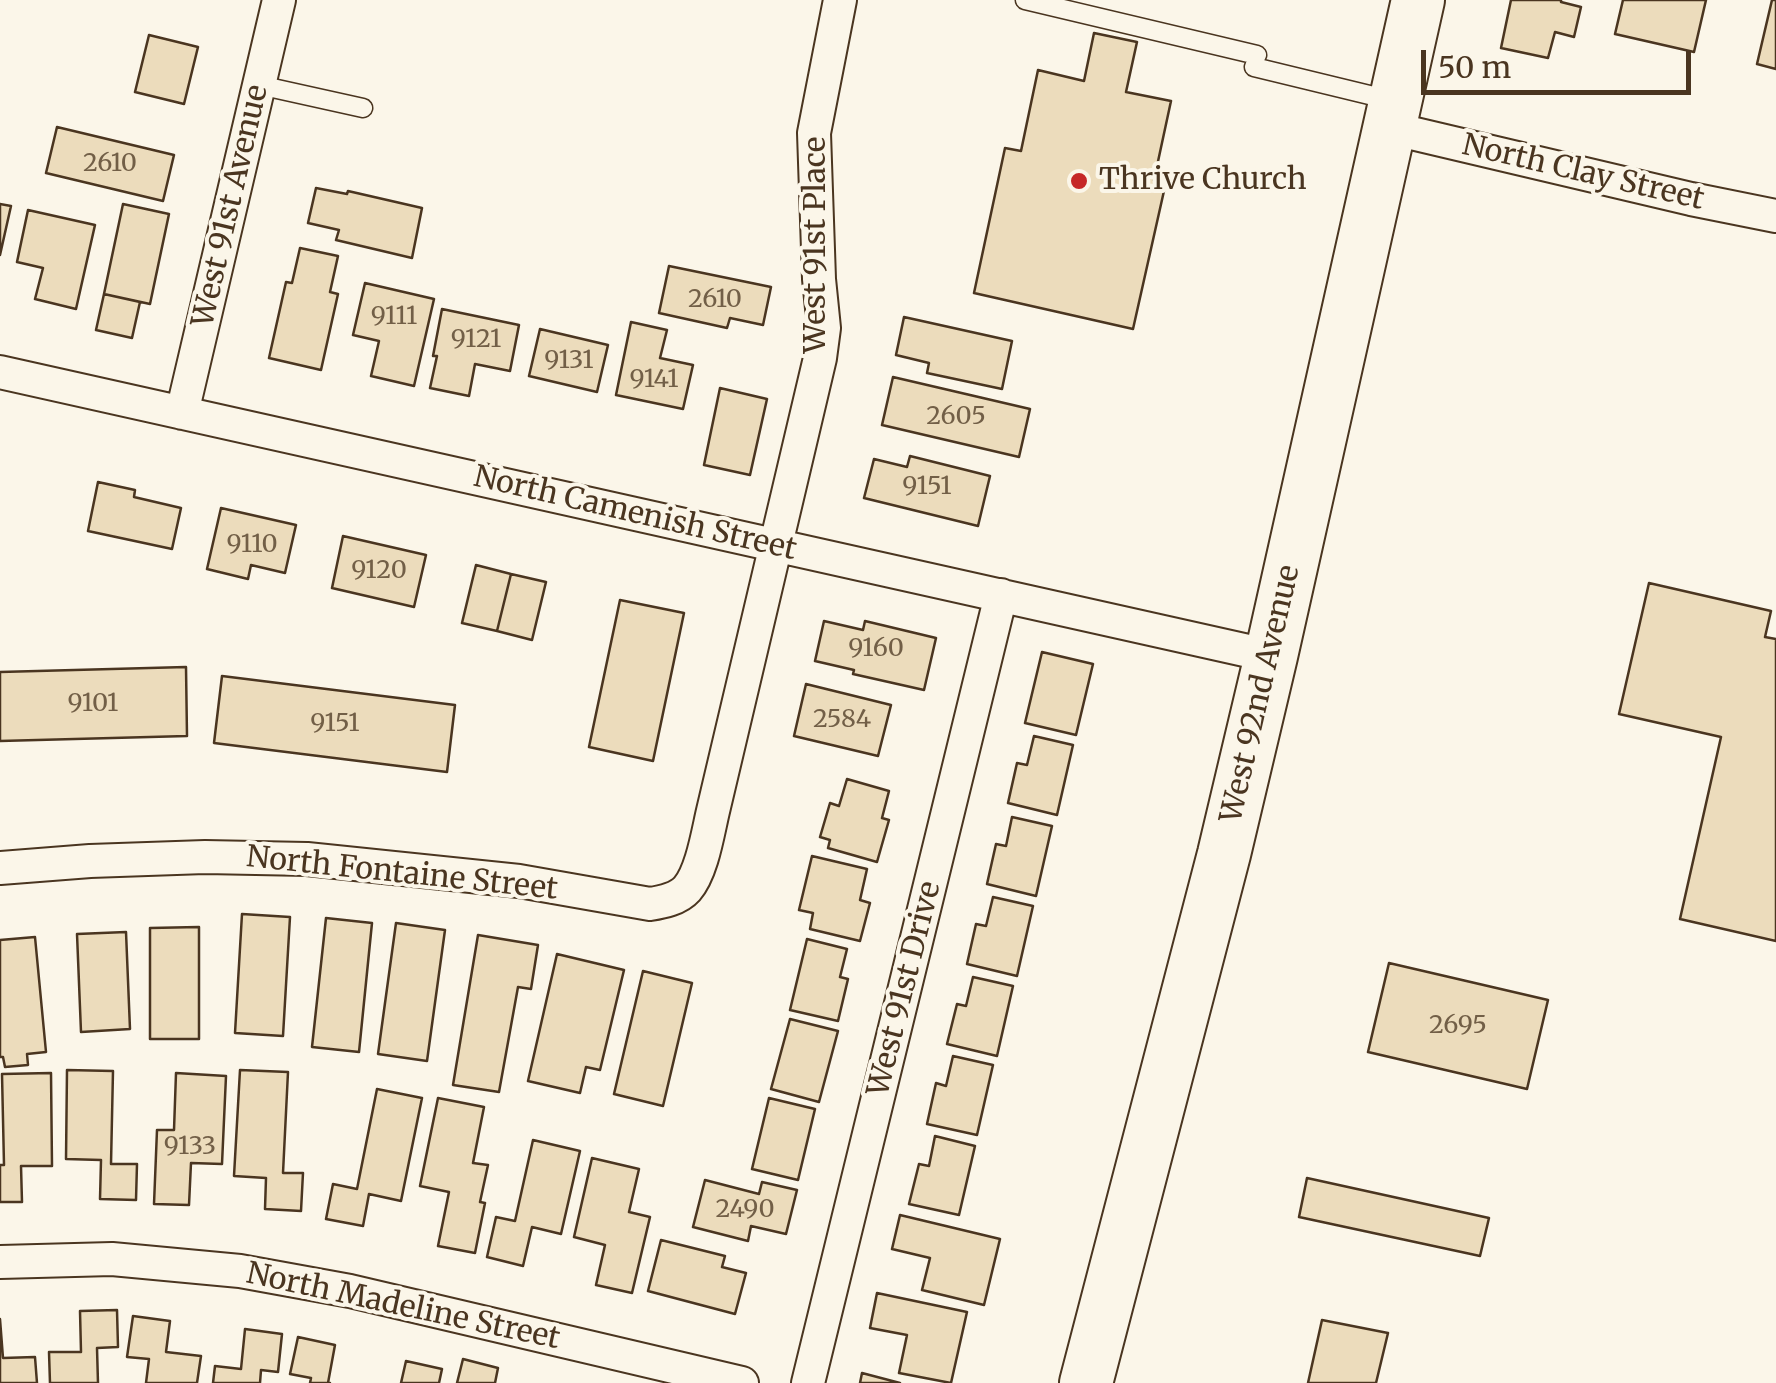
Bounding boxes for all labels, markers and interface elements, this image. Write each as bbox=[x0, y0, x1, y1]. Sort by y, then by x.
scale bar bbox=[1426, 30, 1696, 92]
text: 50 m bbox=[1438, 48, 1511, 86]
street label: West 91st Avenue bbox=[186, 81, 276, 331]
street label: North Clay Street bbox=[1459, 128, 1707, 218]
street label: West 91st Place bbox=[799, 137, 835, 353]
house number: 2610 bbox=[83, 149, 137, 179]
place label: Thrive Church bbox=[1099, 163, 1307, 199]
marker: Thrive Church bbox=[1068, 170, 1090, 192]
house number: 2610 bbox=[688, 285, 742, 315]
house number: 9111 bbox=[371, 302, 417, 332]
house number: 9121 bbox=[451, 325, 501, 355]
house number: 9131 bbox=[544, 346, 594, 376]
house number: 9141 bbox=[629, 365, 679, 395]
house number: 2605 bbox=[926, 402, 986, 432]
street label: North Camenish Street bbox=[470, 459, 800, 569]
house number: 9151 bbox=[902, 472, 952, 502]
house number: 9110 bbox=[226, 530, 278, 560]
house number: 9120 bbox=[351, 556, 407, 586]
street label: West 92nd Avenue bbox=[1214, 562, 1308, 826]
house number: 9160 bbox=[848, 634, 904, 664]
house number: 9101 bbox=[68, 689, 118, 719]
house number: 2584 bbox=[813, 705, 871, 735]
house number: 9151 bbox=[310, 709, 360, 739]
street label: North Fontaine Street bbox=[245, 840, 559, 908]
street label: West 91st Drive bbox=[861, 878, 949, 1100]
house number: 2695 bbox=[1429, 1011, 1487, 1041]
house number: 9133 bbox=[164, 1132, 216, 1162]
house number: 2490 bbox=[715, 1195, 775, 1225]
street label: North Madeline Street bbox=[243, 1256, 563, 1358]

